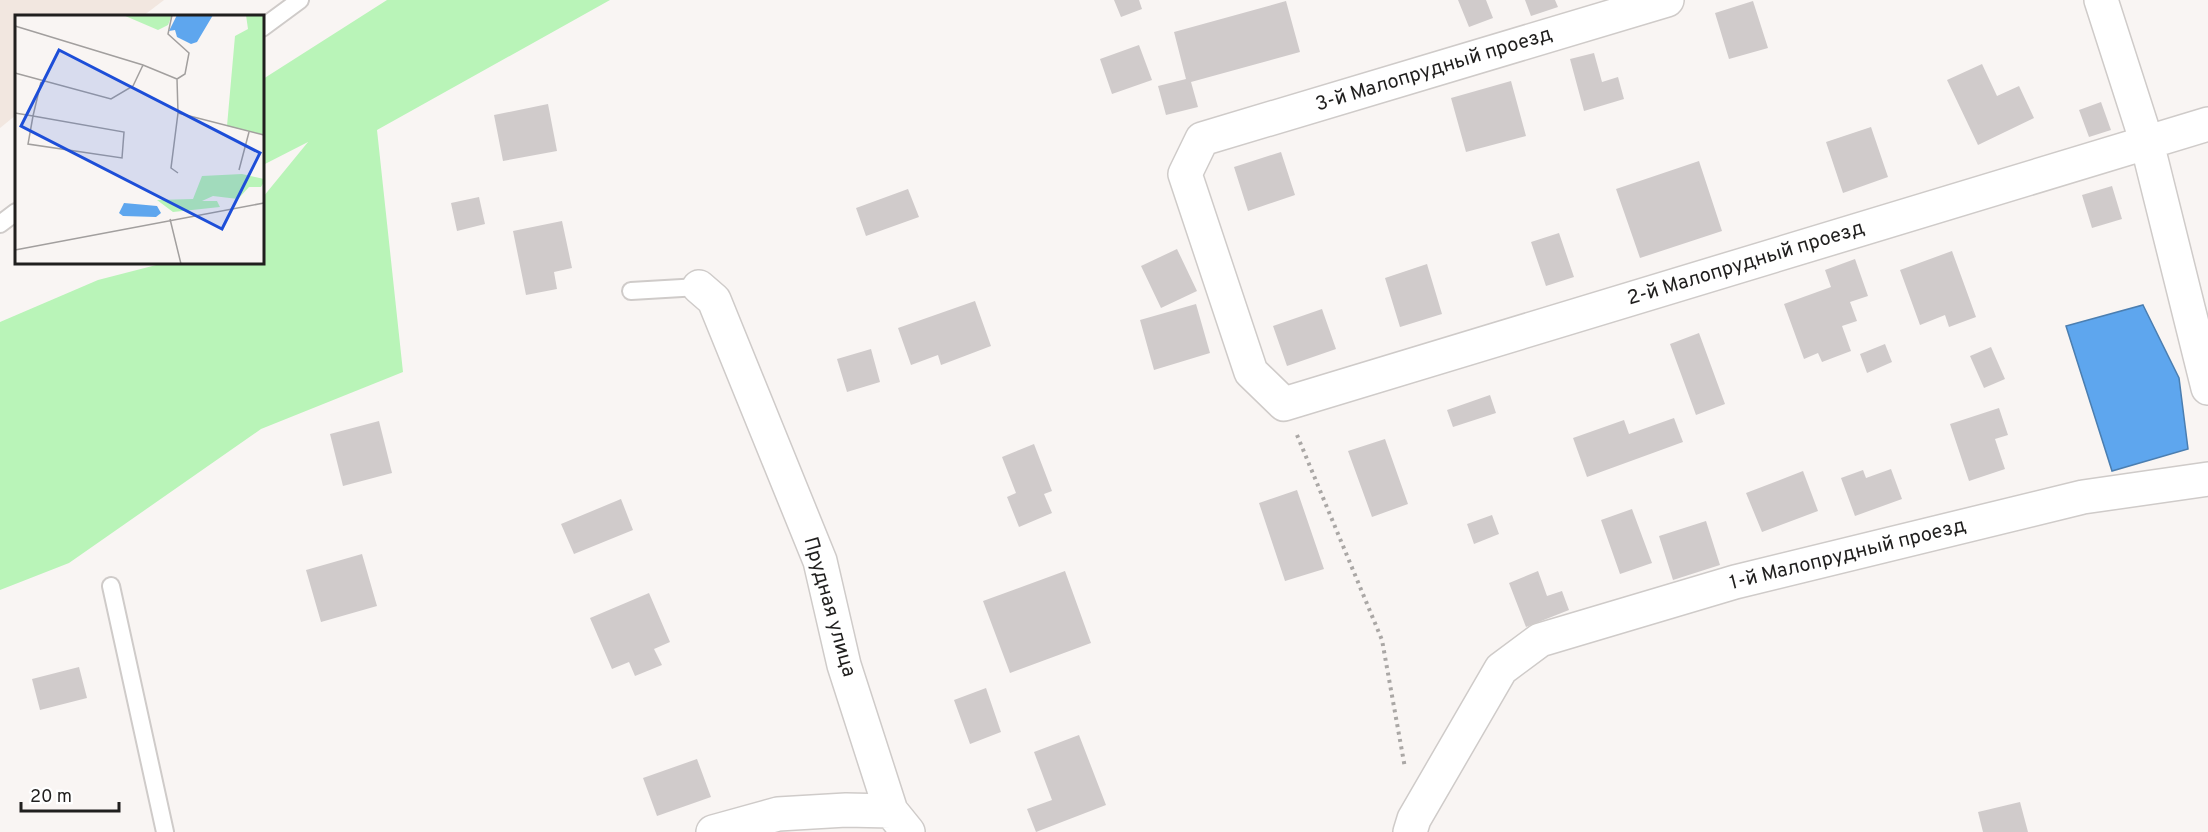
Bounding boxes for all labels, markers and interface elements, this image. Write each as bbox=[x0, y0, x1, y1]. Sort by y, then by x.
inset map bbox=[15, 15, 264, 264]
street label: 3-й Малопрудный проезд bbox=[1312, 22, 1556, 118]
street label: 2-й Малопрудный проезд bbox=[1624, 216, 1868, 312]
street label: 1-й Малопрудный проезд bbox=[1727, 513, 1969, 597]
street label: Прудная улица bbox=[797, 534, 861, 680]
scale bar bbox=[21, 775, 118, 813]
text: 20 m bbox=[30, 786, 72, 809]

